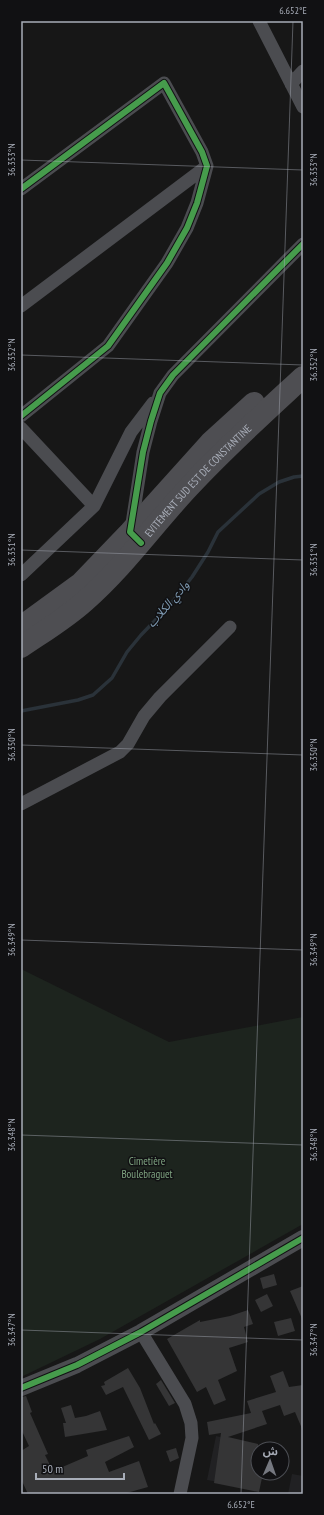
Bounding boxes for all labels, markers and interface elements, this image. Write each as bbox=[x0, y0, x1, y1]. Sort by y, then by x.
text: 6.652°E bbox=[279, 4, 307, 17]
text: 36.353°N bbox=[5, 143, 18, 177]
text: 36.353°N bbox=[307, 153, 320, 187]
text: 36.352°N bbox=[5, 338, 18, 372]
text: 36.352°N bbox=[307, 348, 320, 382]
street label: EVITEMENT SUD EST DE CONSTANTINE bbox=[142, 421, 254, 540]
text: 36.351°N bbox=[5, 533, 18, 567]
text: 36.351°N bbox=[307, 543, 320, 577]
water label: وادي الكلاب bbox=[143, 577, 194, 632]
text: 36.350°N bbox=[5, 728, 18, 762]
text: 36.350°N bbox=[307, 738, 320, 772]
text: 36.349°N bbox=[5, 923, 18, 957]
text: 36.349°N bbox=[307, 933, 320, 967]
text: 36.348°N bbox=[5, 1118, 18, 1152]
text: 36.348°N bbox=[307, 1128, 320, 1162]
park label: Cimetière Boulebraguet bbox=[121, 1154, 173, 1181]
text: 36.347°N bbox=[5, 1313, 18, 1347]
text: 36.347°N bbox=[307, 1323, 320, 1357]
north arrow bbox=[250, 1441, 290, 1481]
text: ش bbox=[263, 1444, 278, 1458]
scale bar bbox=[36, 1455, 124, 1481]
text: 50 m bbox=[42, 1461, 63, 1476]
text: 6.652°E bbox=[227, 1498, 255, 1511]

